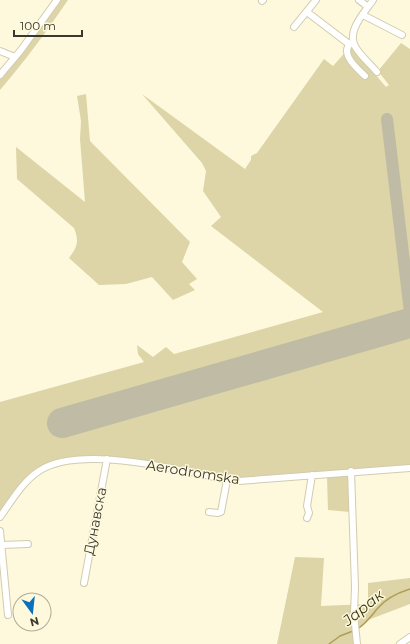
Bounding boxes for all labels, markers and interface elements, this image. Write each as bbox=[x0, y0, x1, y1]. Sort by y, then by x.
scale bar bbox=[14, 12, 82, 38]
text: 100 m bbox=[20, 18, 56, 33]
street label: Aerodromska bbox=[145, 456, 241, 488]
street label: Дунавска bbox=[80, 486, 110, 556]
water label: Јарак bbox=[337, 584, 388, 631]
north arrow bbox=[12, 592, 52, 632]
text: N bbox=[28, 614, 41, 630]

